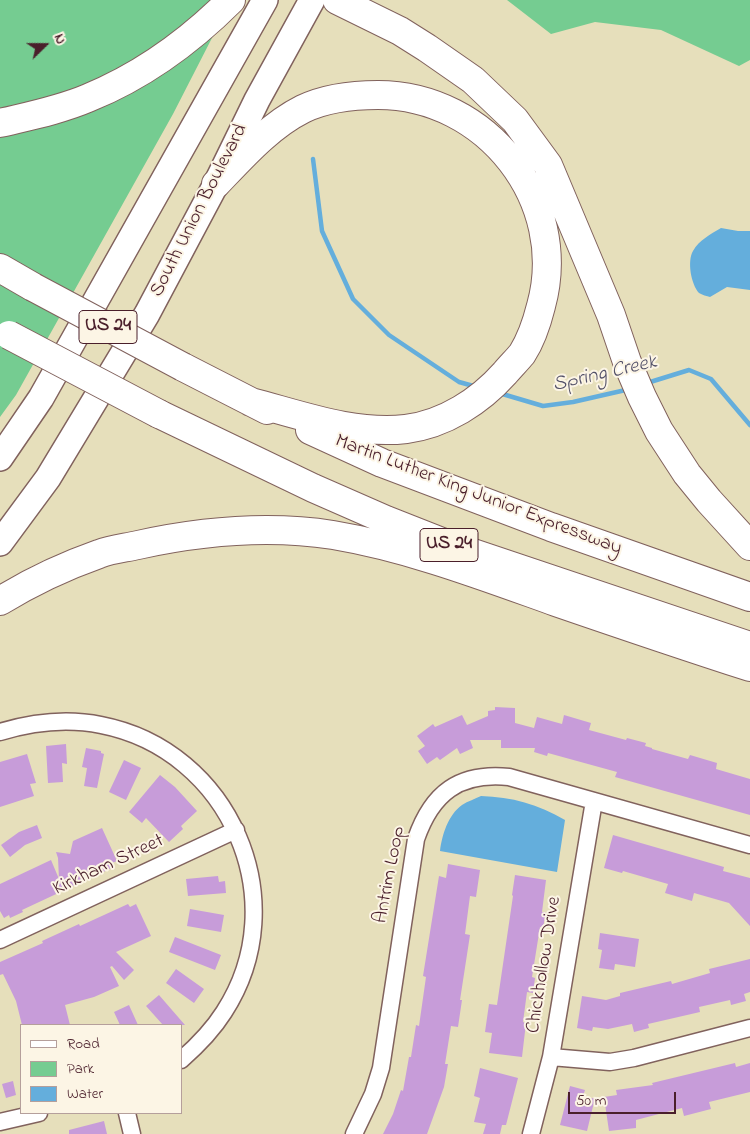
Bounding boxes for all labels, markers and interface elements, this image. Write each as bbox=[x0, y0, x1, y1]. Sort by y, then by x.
north arrow bbox=[20, 20, 70, 70]
text: N bbox=[48, 31, 71, 48]
street label: South Union Boulevard bbox=[146, 121, 254, 301]
road number: US 24 bbox=[79, 311, 137, 344]
water label: Spring Creek bbox=[550, 351, 660, 399]
street label: Martin Luther King Junior Expressway bbox=[331, 430, 625, 562]
road number: US 24 bbox=[420, 528, 478, 562]
street label: Antrim Loop bbox=[370, 824, 412, 926]
street label: Kirkham Street bbox=[50, 830, 168, 902]
street label: Chickhollow Drive bbox=[522, 895, 568, 1035]
legend bbox=[20, 1024, 182, 1114]
text: Road bbox=[67, 1033, 100, 1055]
text: Park bbox=[67, 1058, 94, 1080]
scale bar bbox=[570, 1082, 678, 1114]
text: Water bbox=[67, 1083, 103, 1105]
text: 50 m bbox=[576, 1090, 606, 1112]

